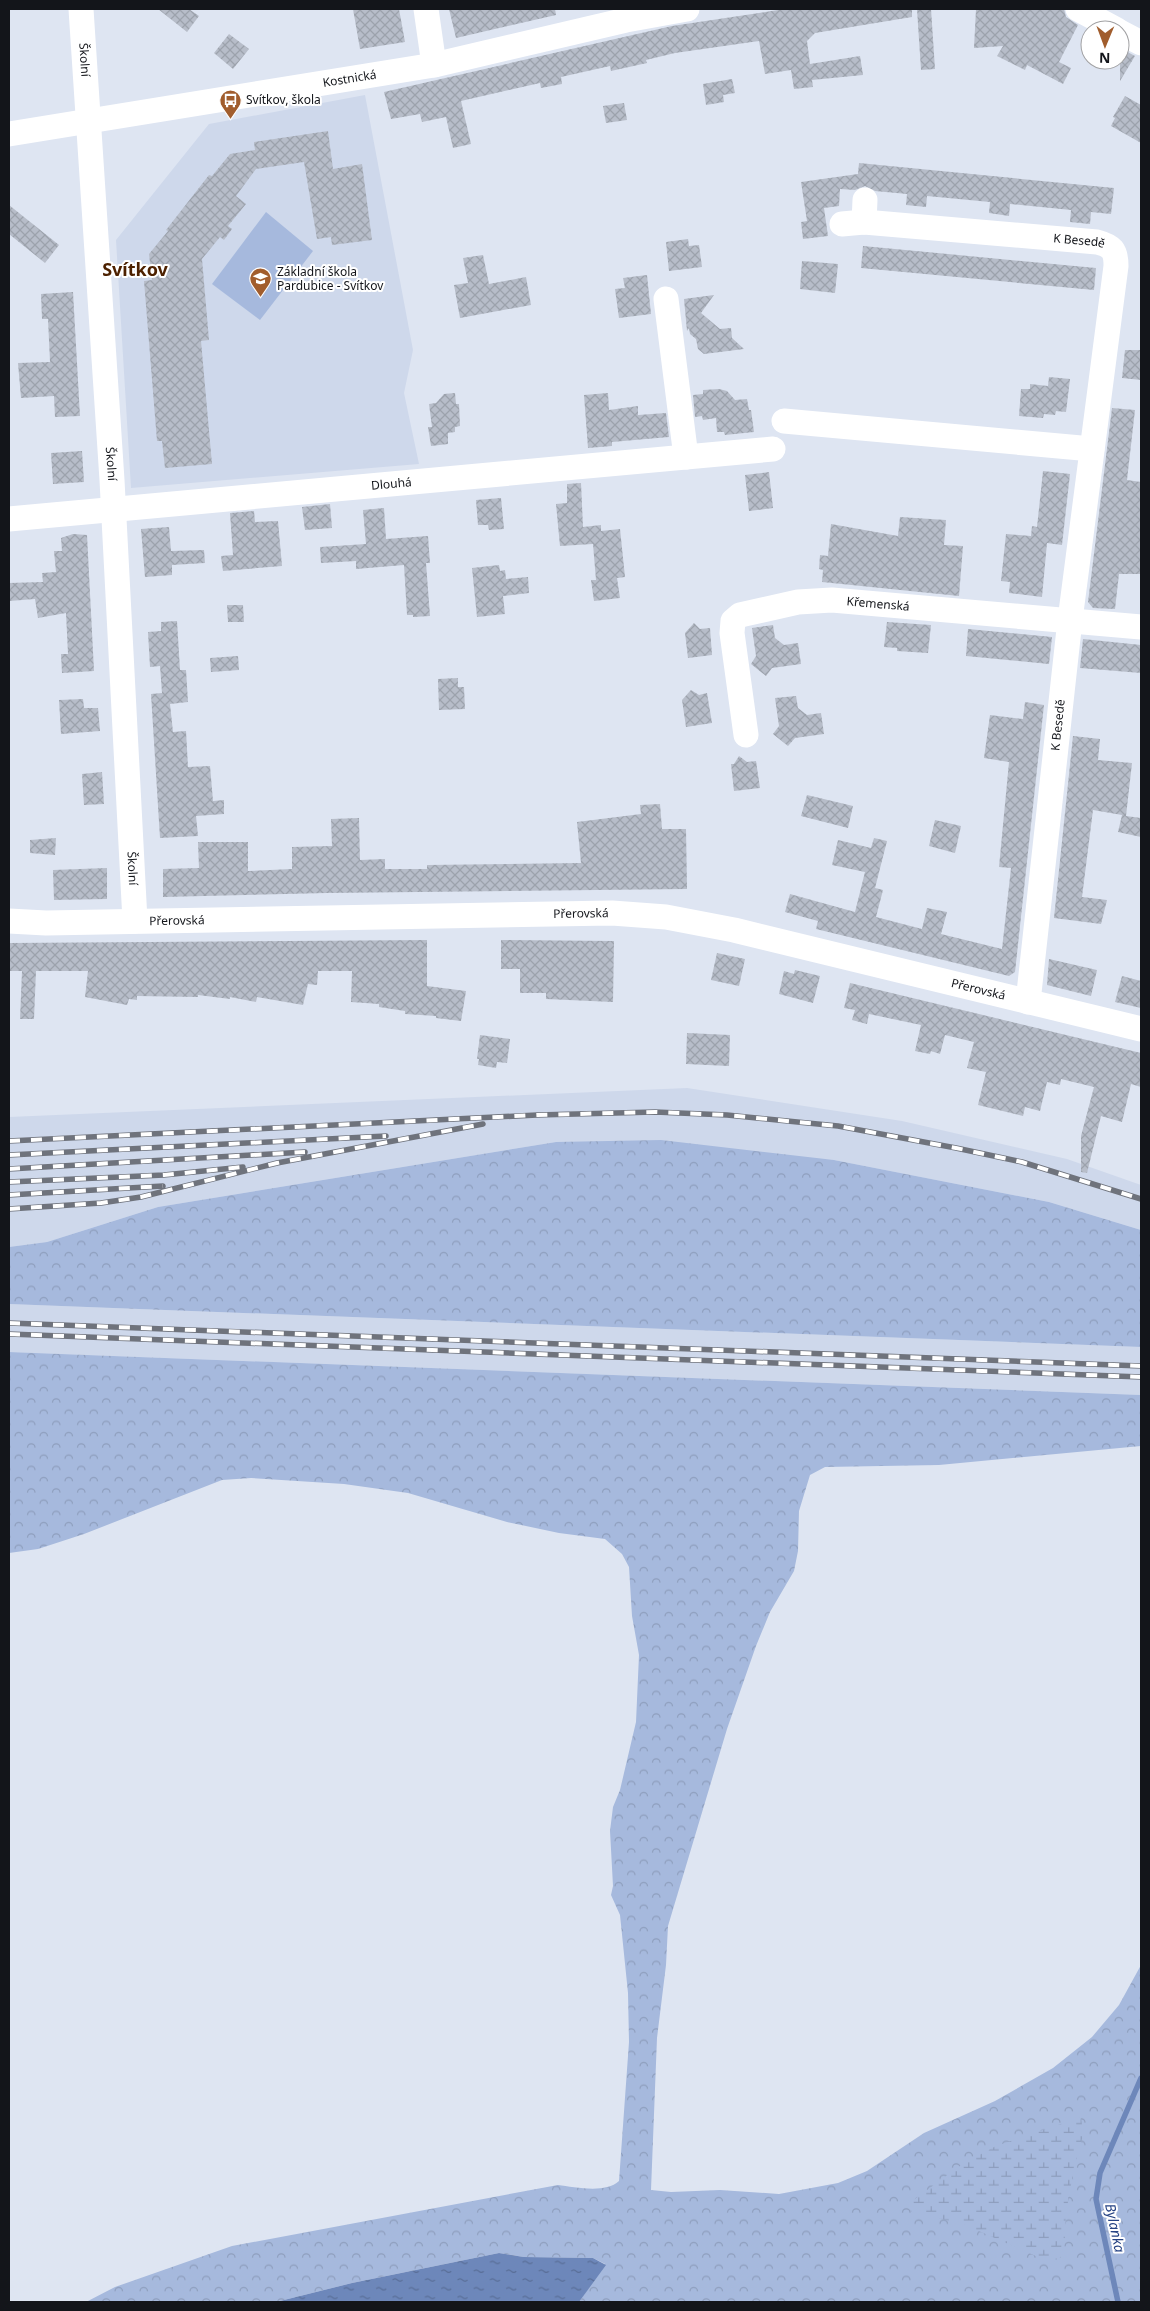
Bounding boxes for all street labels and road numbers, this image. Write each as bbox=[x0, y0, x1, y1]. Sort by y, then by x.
street label: Školní bbox=[75, 42, 95, 78]
street label: Kostnická bbox=[321, 65, 378, 91]
street label: K Besedě bbox=[1053, 229, 1108, 252]
street label: Školní bbox=[102, 447, 121, 482]
street label: Dlouhá bbox=[370, 473, 412, 494]
street label: Křemenská bbox=[846, 592, 910, 615]
street label: K Besedě bbox=[1046, 698, 1069, 752]
street label: Školní bbox=[123, 851, 142, 887]
street label: Přerovská bbox=[553, 904, 609, 922]
street label: Přerovská bbox=[149, 911, 205, 929]
street label: Přerovská bbox=[949, 974, 1007, 1004]

